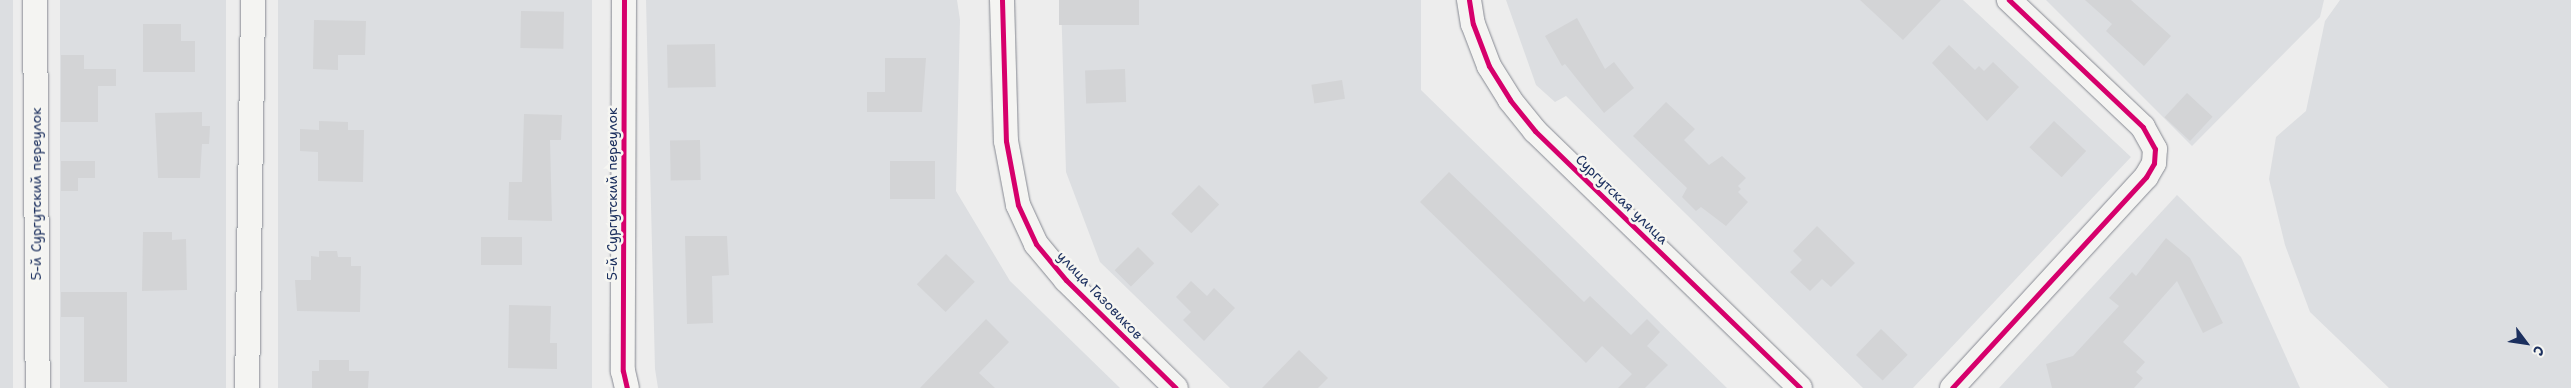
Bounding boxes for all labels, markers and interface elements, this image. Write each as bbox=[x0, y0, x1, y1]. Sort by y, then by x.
street label: 5-й Сургутский переулок bbox=[28, 108, 44, 280]
street label: 5-й Сургутский переулок bbox=[604, 108, 620, 280]
street label: Сургутская улица bbox=[1572, 151, 1672, 247]
street label: улица Газовиков bbox=[1054, 247, 1146, 343]
north arrow bbox=[2501, 318, 2551, 368]
text: С bbox=[2529, 342, 2549, 359]

